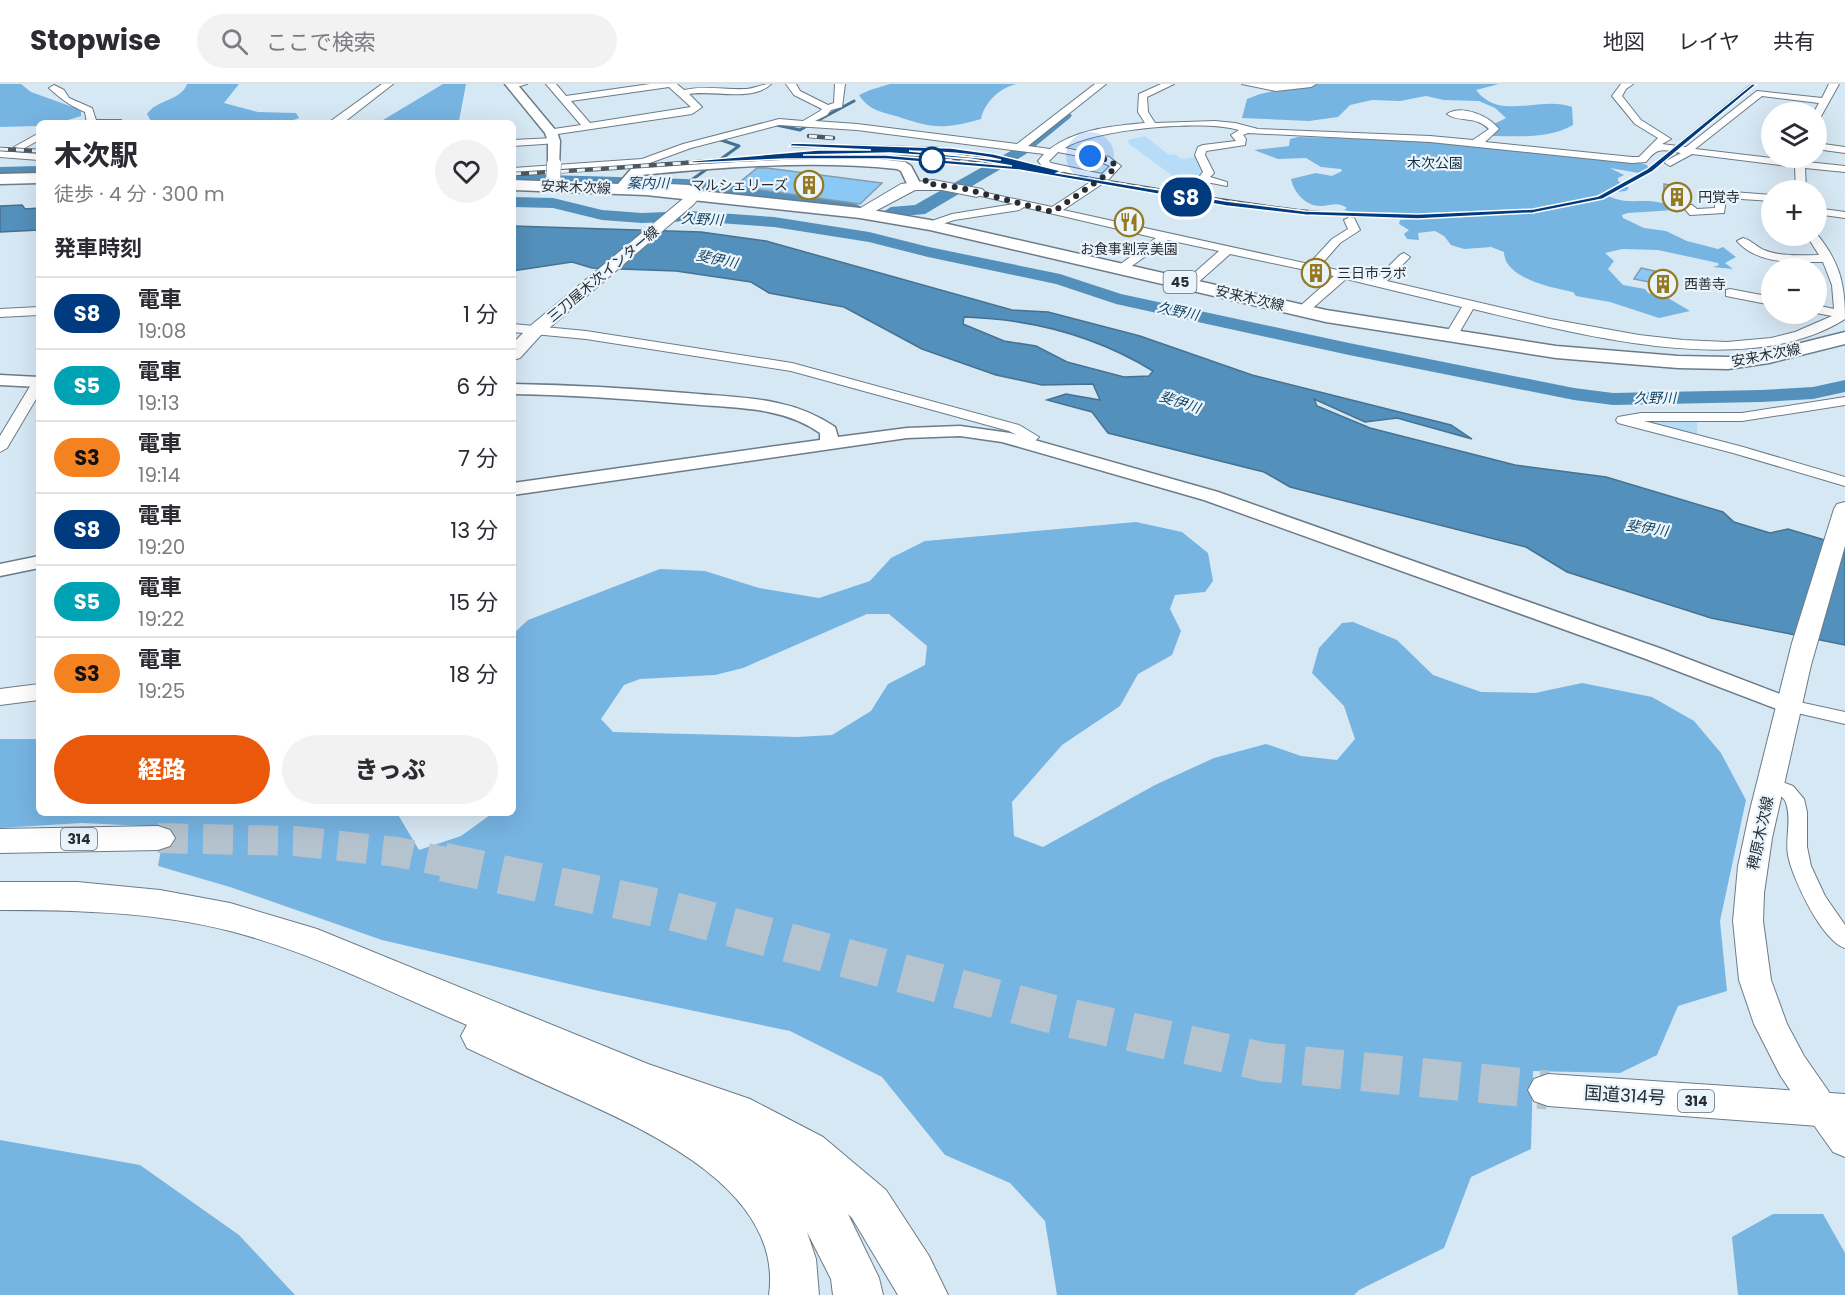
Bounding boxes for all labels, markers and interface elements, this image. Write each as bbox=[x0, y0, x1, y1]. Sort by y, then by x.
search box bbox=[197, 14, 617, 68]
text: Stopwise bbox=[30, 21, 161, 60]
icon: search bbox=[218, 25, 251, 58]
text: ここで検索 bbox=[266, 27, 376, 58]
text: 地図 bbox=[1603, 27, 1645, 56]
text: レイヤ bbox=[1678, 27, 1740, 56]
text: 共有 bbox=[1773, 27, 1815, 56]
map controls bbox=[1761, 102, 1827, 324]
button: layers bbox=[1761, 102, 1827, 168]
text: 木次駅 bbox=[54, 136, 138, 175]
button: heart bbox=[435, 140, 498, 203]
your location bbox=[1075, 141, 1105, 171]
unlabelled marker bbox=[919, 147, 945, 173]
park label: 木次公園 bbox=[1407, 153, 1463, 173]
building icon: マルシェリーズ bbox=[793, 169, 825, 201]
water label: 案内川 bbox=[627, 173, 671, 193]
place label: マルシェリーズ bbox=[691, 175, 788, 195]
street label: 安来木次線 bbox=[541, 176, 611, 198]
line badge: S8 bbox=[1159, 178, 1213, 216]
text: 徒歩 · 4 分 · 300 m bbox=[54, 180, 225, 208]
button: + bbox=[1761, 180, 1827, 246]
building icon: 円覚寺 bbox=[1661, 181, 1693, 213]
text: S8 bbox=[1173, 183, 1199, 212]
place label: 円覚寺 bbox=[1698, 187, 1740, 207]
restaurant icon: お食事割烹美園 bbox=[1113, 206, 1145, 238]
water label: 久野川 bbox=[681, 208, 725, 230]
street label: 三刀屋木次インター線 bbox=[543, 221, 663, 327]
text: 発車時刻 bbox=[54, 233, 142, 264]
place label: お食事割烹美園 bbox=[1080, 239, 1178, 259]
water label: 斐伊川 bbox=[694, 245, 742, 274]
building icon: 三日市ラボ bbox=[1300, 257, 1332, 289]
button: − bbox=[1761, 258, 1827, 324]
place label: 三日市ラボ bbox=[1337, 263, 1407, 283]
building icon: 西善寺 bbox=[1647, 268, 1679, 300]
road number: 45 bbox=[1164, 271, 1196, 293]
place label: 西善寺 bbox=[1684, 274, 1726, 294]
street label: 安来木次線 bbox=[1214, 280, 1286, 316]
text: 電車 bbox=[138, 284, 182, 315]
water label: 久野川 bbox=[1155, 297, 1203, 326]
text: S8 bbox=[74, 299, 100, 328]
text: 1 分 bbox=[463, 299, 498, 330]
text: 19:08 bbox=[138, 317, 186, 345]
street label: 安来木次線 bbox=[1730, 339, 1802, 371]
text: 電車 bbox=[138, 356, 182, 387]
text: S5 bbox=[74, 371, 100, 400]
text: 6 分 bbox=[456, 371, 498, 402]
water label: 斐伊川 bbox=[1157, 386, 1205, 419]
water label: 久野川 bbox=[1634, 388, 1678, 408]
text: 19:13 bbox=[138, 389, 179, 417]
text: 電車 bbox=[138, 428, 182, 459]
text: S3 bbox=[74, 443, 100, 472]
text: 7 分 bbox=[458, 443, 498, 474]
text: 19:14 bbox=[138, 461, 180, 489]
text: 電車 bbox=[138, 500, 182, 531]
text: S8 bbox=[74, 515, 100, 544]
text: 13 分 bbox=[450, 515, 498, 546]
water label: 斐伊川 bbox=[1625, 515, 1671, 541]
text: 19:20 bbox=[138, 533, 185, 561]
text: 電車 bbox=[138, 572, 182, 603]
text: S5 bbox=[74, 587, 100, 616]
text: 15 分 bbox=[449, 587, 498, 618]
text: 19:22 bbox=[138, 605, 184, 633]
text: 電車 bbox=[138, 644, 182, 675]
text: S3 bbox=[74, 659, 100, 688]
text: 18 分 bbox=[449, 659, 498, 690]
text: 19:25 bbox=[138, 677, 185, 705]
button: 経路 bbox=[54, 735, 270, 804]
button: きっぷ bbox=[282, 735, 498, 804]
street label: 稗原木次線 bbox=[1742, 794, 1778, 872]
road number: 314 bbox=[61, 828, 97, 850]
street label: 国道314号 bbox=[1583, 1080, 1667, 1110]
road number: 314 bbox=[1678, 1090, 1714, 1112]

